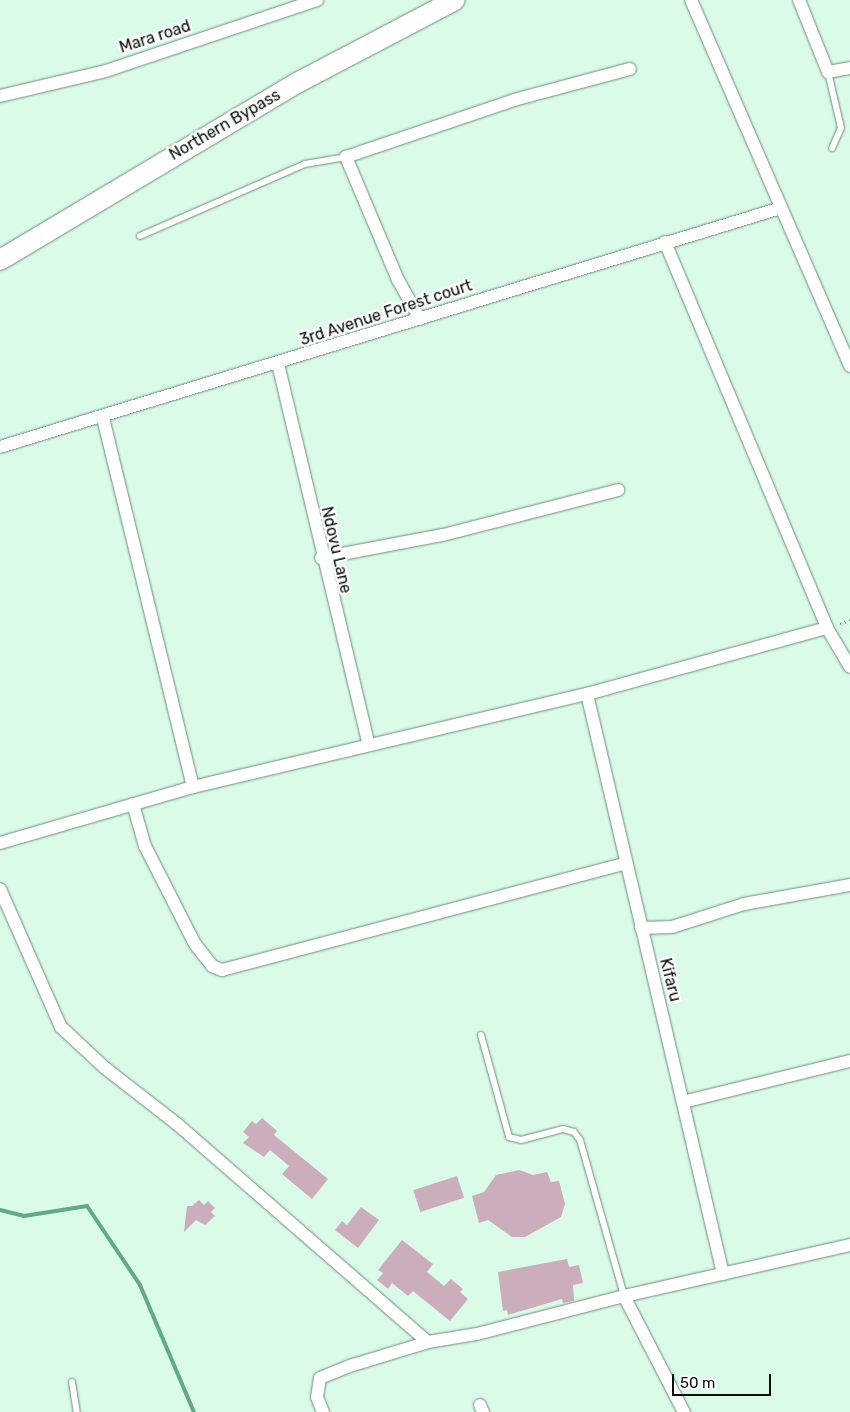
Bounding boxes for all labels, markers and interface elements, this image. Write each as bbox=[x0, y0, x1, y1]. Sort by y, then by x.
street label: Mara road bbox=[117, 16, 193, 58]
street label: Northern Bypass bbox=[166, 85, 284, 165]
street label: 3rd Avenue Forest court bbox=[297, 276, 475, 350]
street label: Ndovu Lane bbox=[317, 505, 355, 595]
street label: Kifaru bbox=[655, 956, 685, 1004]
scale bar bbox=[675, 1364, 774, 1396]
text: 50 m bbox=[680, 1374, 715, 1392]

